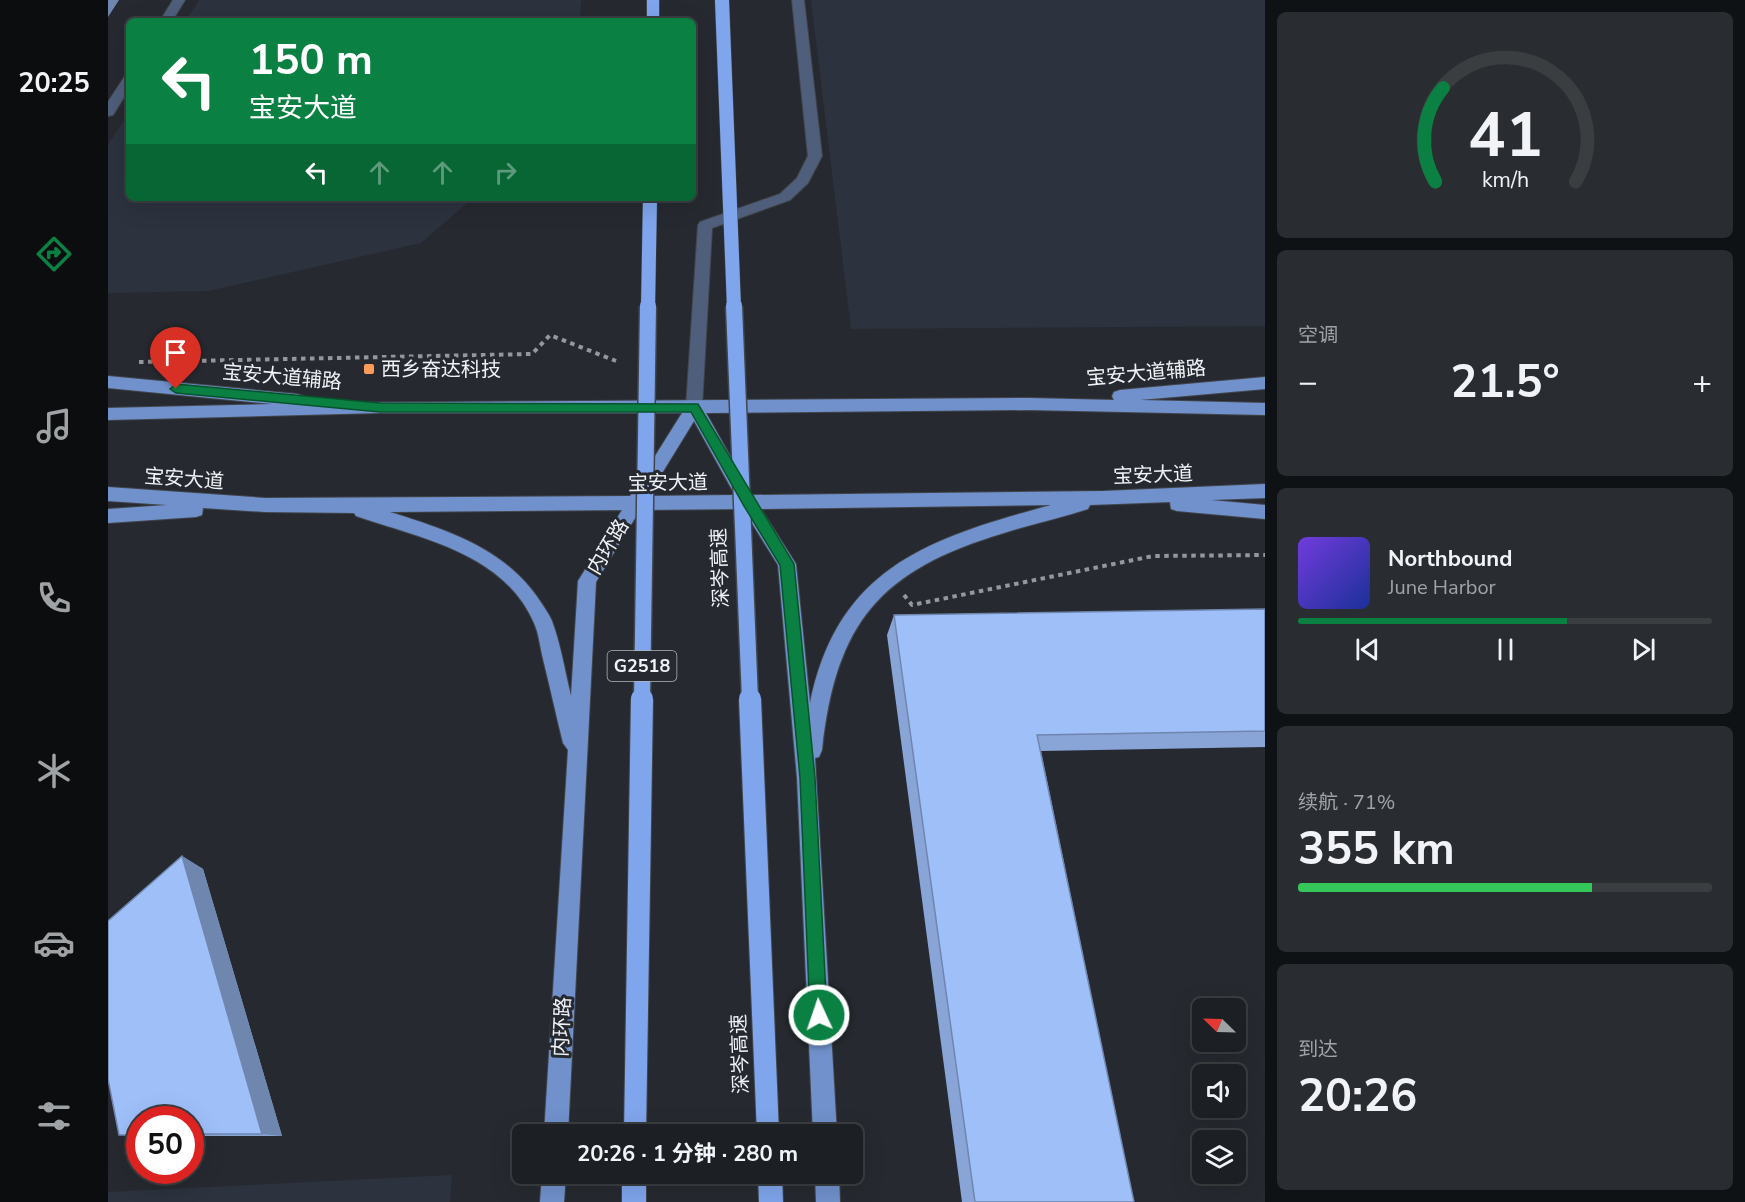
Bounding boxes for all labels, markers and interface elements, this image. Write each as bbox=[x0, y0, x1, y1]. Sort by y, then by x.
text: 150 m bbox=[249, 32, 373, 89]
icon: left bbox=[150, 42, 228, 120]
text: 20:25 bbox=[18, 65, 90, 102]
text: 宝安大道 bbox=[249, 90, 357, 127]
text: 41 bbox=[1468, 93, 1542, 178]
icon: left bbox=[300, 156, 333, 189]
icon: ahead bbox=[363, 156, 396, 189]
icon: ahead bbox=[426, 156, 459, 189]
icon: right bbox=[489, 156, 522, 189]
text: km/h bbox=[1481, 165, 1529, 195]
icon: directions bbox=[33, 233, 75, 275]
text: 空调 bbox=[1298, 322, 1338, 349]
pin bbox=[150, 327, 201, 389]
icon: arrive bbox=[159, 336, 192, 369]
text: 21.5° bbox=[1450, 352, 1560, 413]
street label: 宝安大道辅路 bbox=[1085, 354, 1207, 392]
place label: 西乡奋达科技 bbox=[381, 356, 501, 383]
street label: 宝安大道辅路 bbox=[221, 358, 343, 396]
text: − bbox=[1298, 360, 1318, 405]
text: + bbox=[1692, 360, 1712, 405]
marker: 西乡奋达科技 bbox=[362, 362, 376, 376]
icon: music bbox=[33, 405, 75, 447]
street label: 宝安大道 bbox=[1113, 460, 1193, 490]
street label: 宝安大道 bbox=[143, 463, 225, 495]
street label: 宝安大道 bbox=[628, 469, 708, 497]
street label: 内环路 bbox=[581, 514, 635, 580]
street label: 深岑高速 bbox=[705, 528, 735, 608]
text: Northbound bbox=[1388, 544, 1512, 574]
text: June Harbor bbox=[1388, 574, 1496, 601]
icon: phone bbox=[33, 577, 75, 619]
icon: previous bbox=[1351, 633, 1384, 666]
icon: pause bbox=[1489, 633, 1522, 666]
icon: next bbox=[1627, 633, 1660, 666]
road number: G2518 bbox=[608, 651, 676, 681]
icon: climate bbox=[33, 750, 75, 792]
text: 续航 · 71% bbox=[1298, 789, 1395, 816]
text: 355 km bbox=[1298, 819, 1455, 880]
icon: car bbox=[33, 922, 75, 964]
position arrow bbox=[787, 983, 851, 1047]
street label: 内环路 bbox=[547, 996, 577, 1058]
north arrow bbox=[1192, 998, 1246, 1052]
map controls bbox=[1192, 998, 1246, 1184]
street label: 深岑高速 bbox=[725, 1014, 755, 1094]
text: 到达 bbox=[1298, 1036, 1338, 1063]
button: sound bbox=[1192, 1064, 1246, 1118]
text: 20:26 bbox=[1298, 1066, 1417, 1127]
icon: filters bbox=[33, 1095, 75, 1137]
speed limit sign: 50 bbox=[126, 1106, 204, 1184]
button: layers bbox=[1192, 1130, 1246, 1184]
text: 20:26 · 1 分钟 · 280 m bbox=[577, 1139, 798, 1169]

